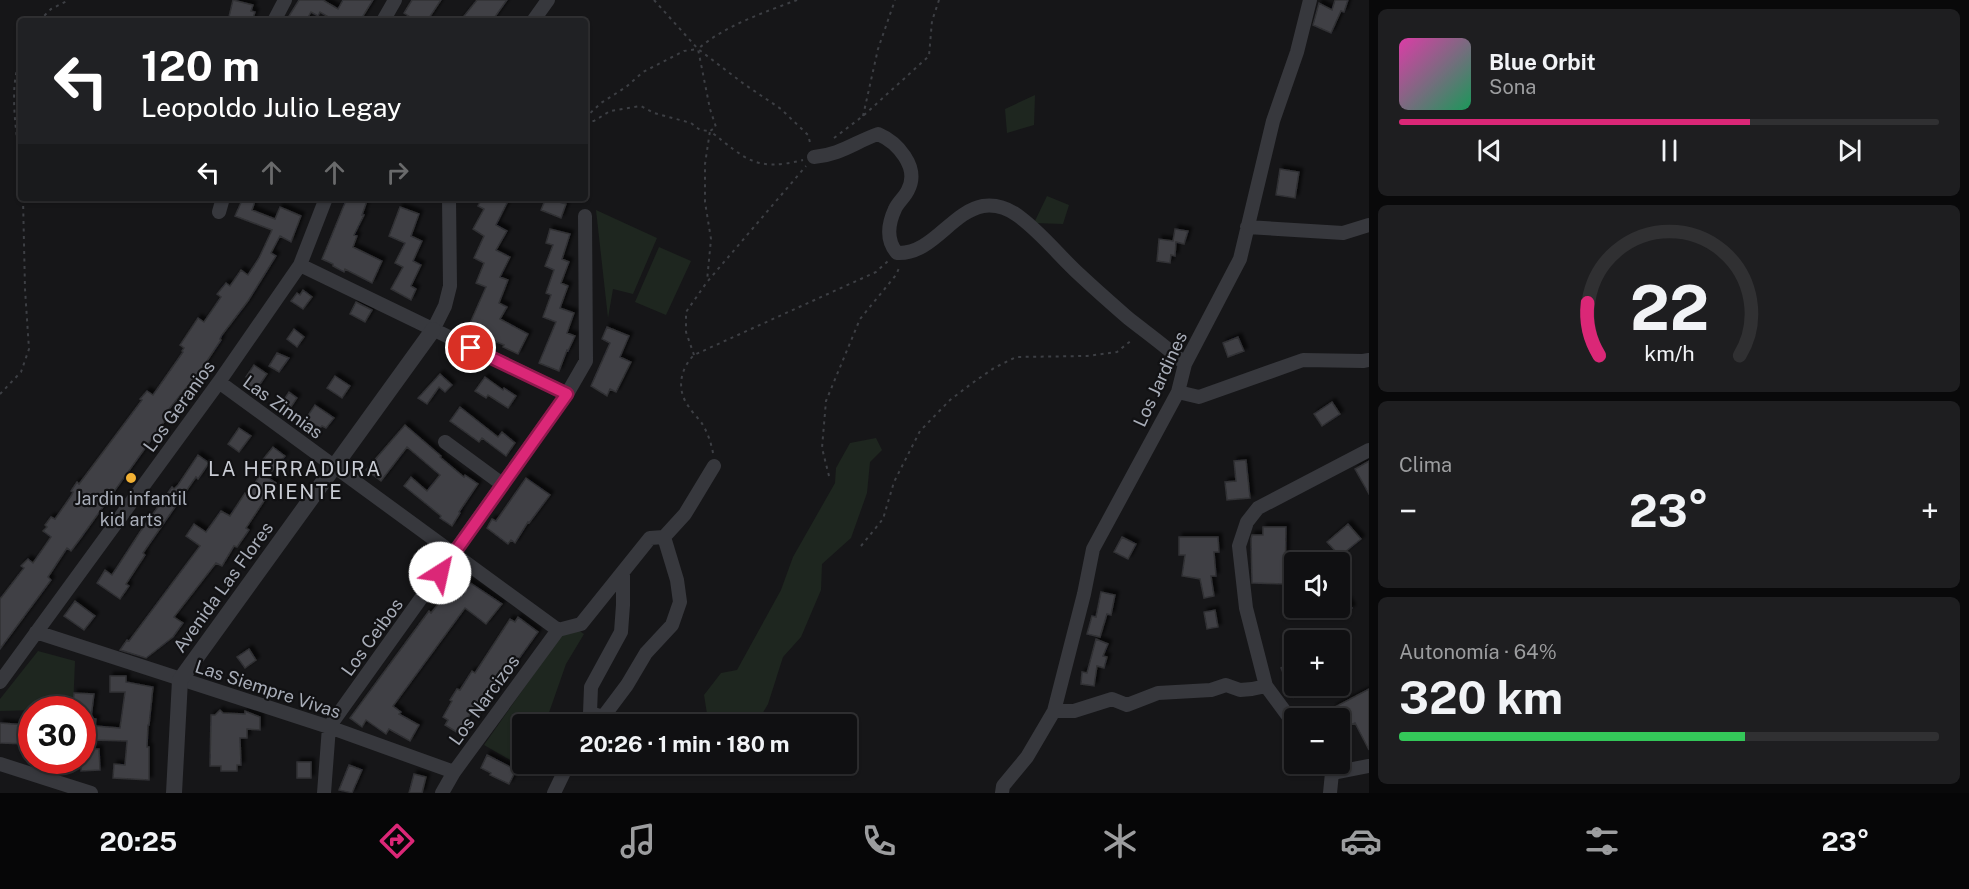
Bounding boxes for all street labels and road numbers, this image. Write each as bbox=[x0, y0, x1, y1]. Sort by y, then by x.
street label: Los Jardines bbox=[1129, 328, 1191, 430]
street label: Los Geranios bbox=[139, 356, 219, 456]
street label: Las Zinnias bbox=[239, 371, 327, 443]
street label: Avenida Las Flores bbox=[169, 518, 277, 656]
street label: Los Ceibos bbox=[337, 594, 407, 680]
street label: Los Narcizos bbox=[444, 651, 524, 749]
street label: Las Siempre Vivas bbox=[193, 656, 343, 722]

